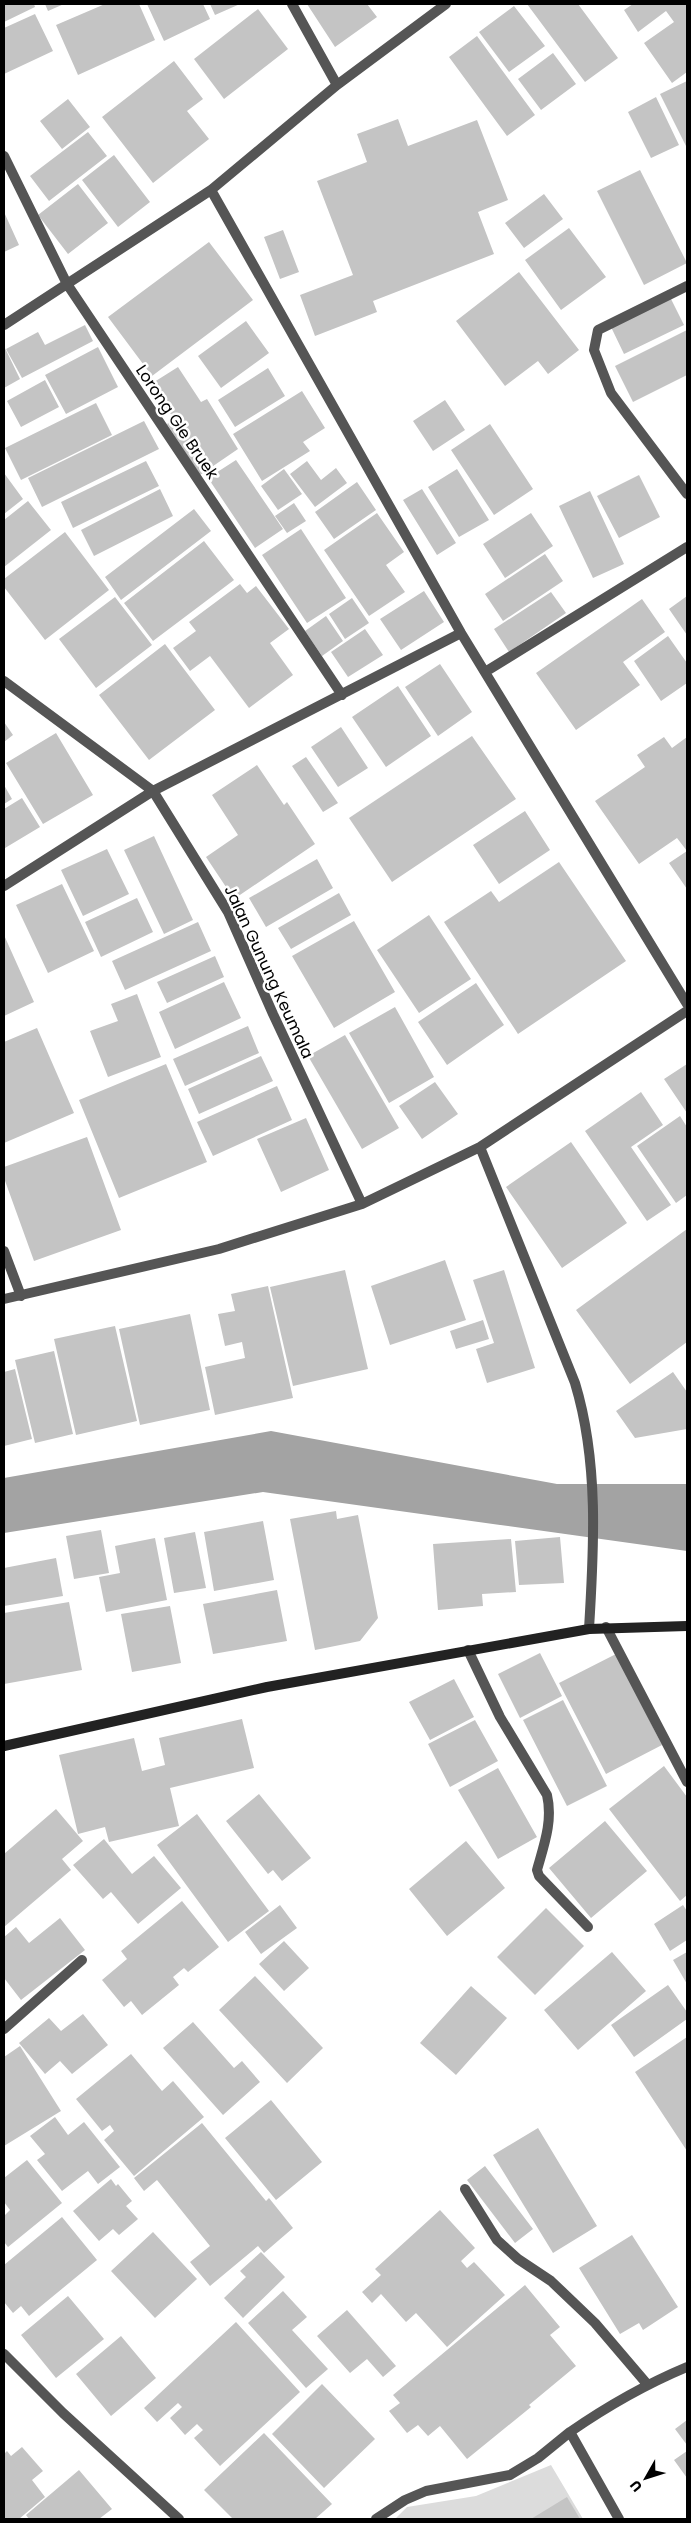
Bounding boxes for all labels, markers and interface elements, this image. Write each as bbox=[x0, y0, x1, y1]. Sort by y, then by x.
street label: Lorong Gle Bruek bbox=[130, 360, 224, 484]
street label: Jalan Gunung Keumala bbox=[219, 882, 319, 1062]
north arrow bbox=[621, 2453, 671, 2503]
text: U bbox=[625, 2476, 647, 2496]

